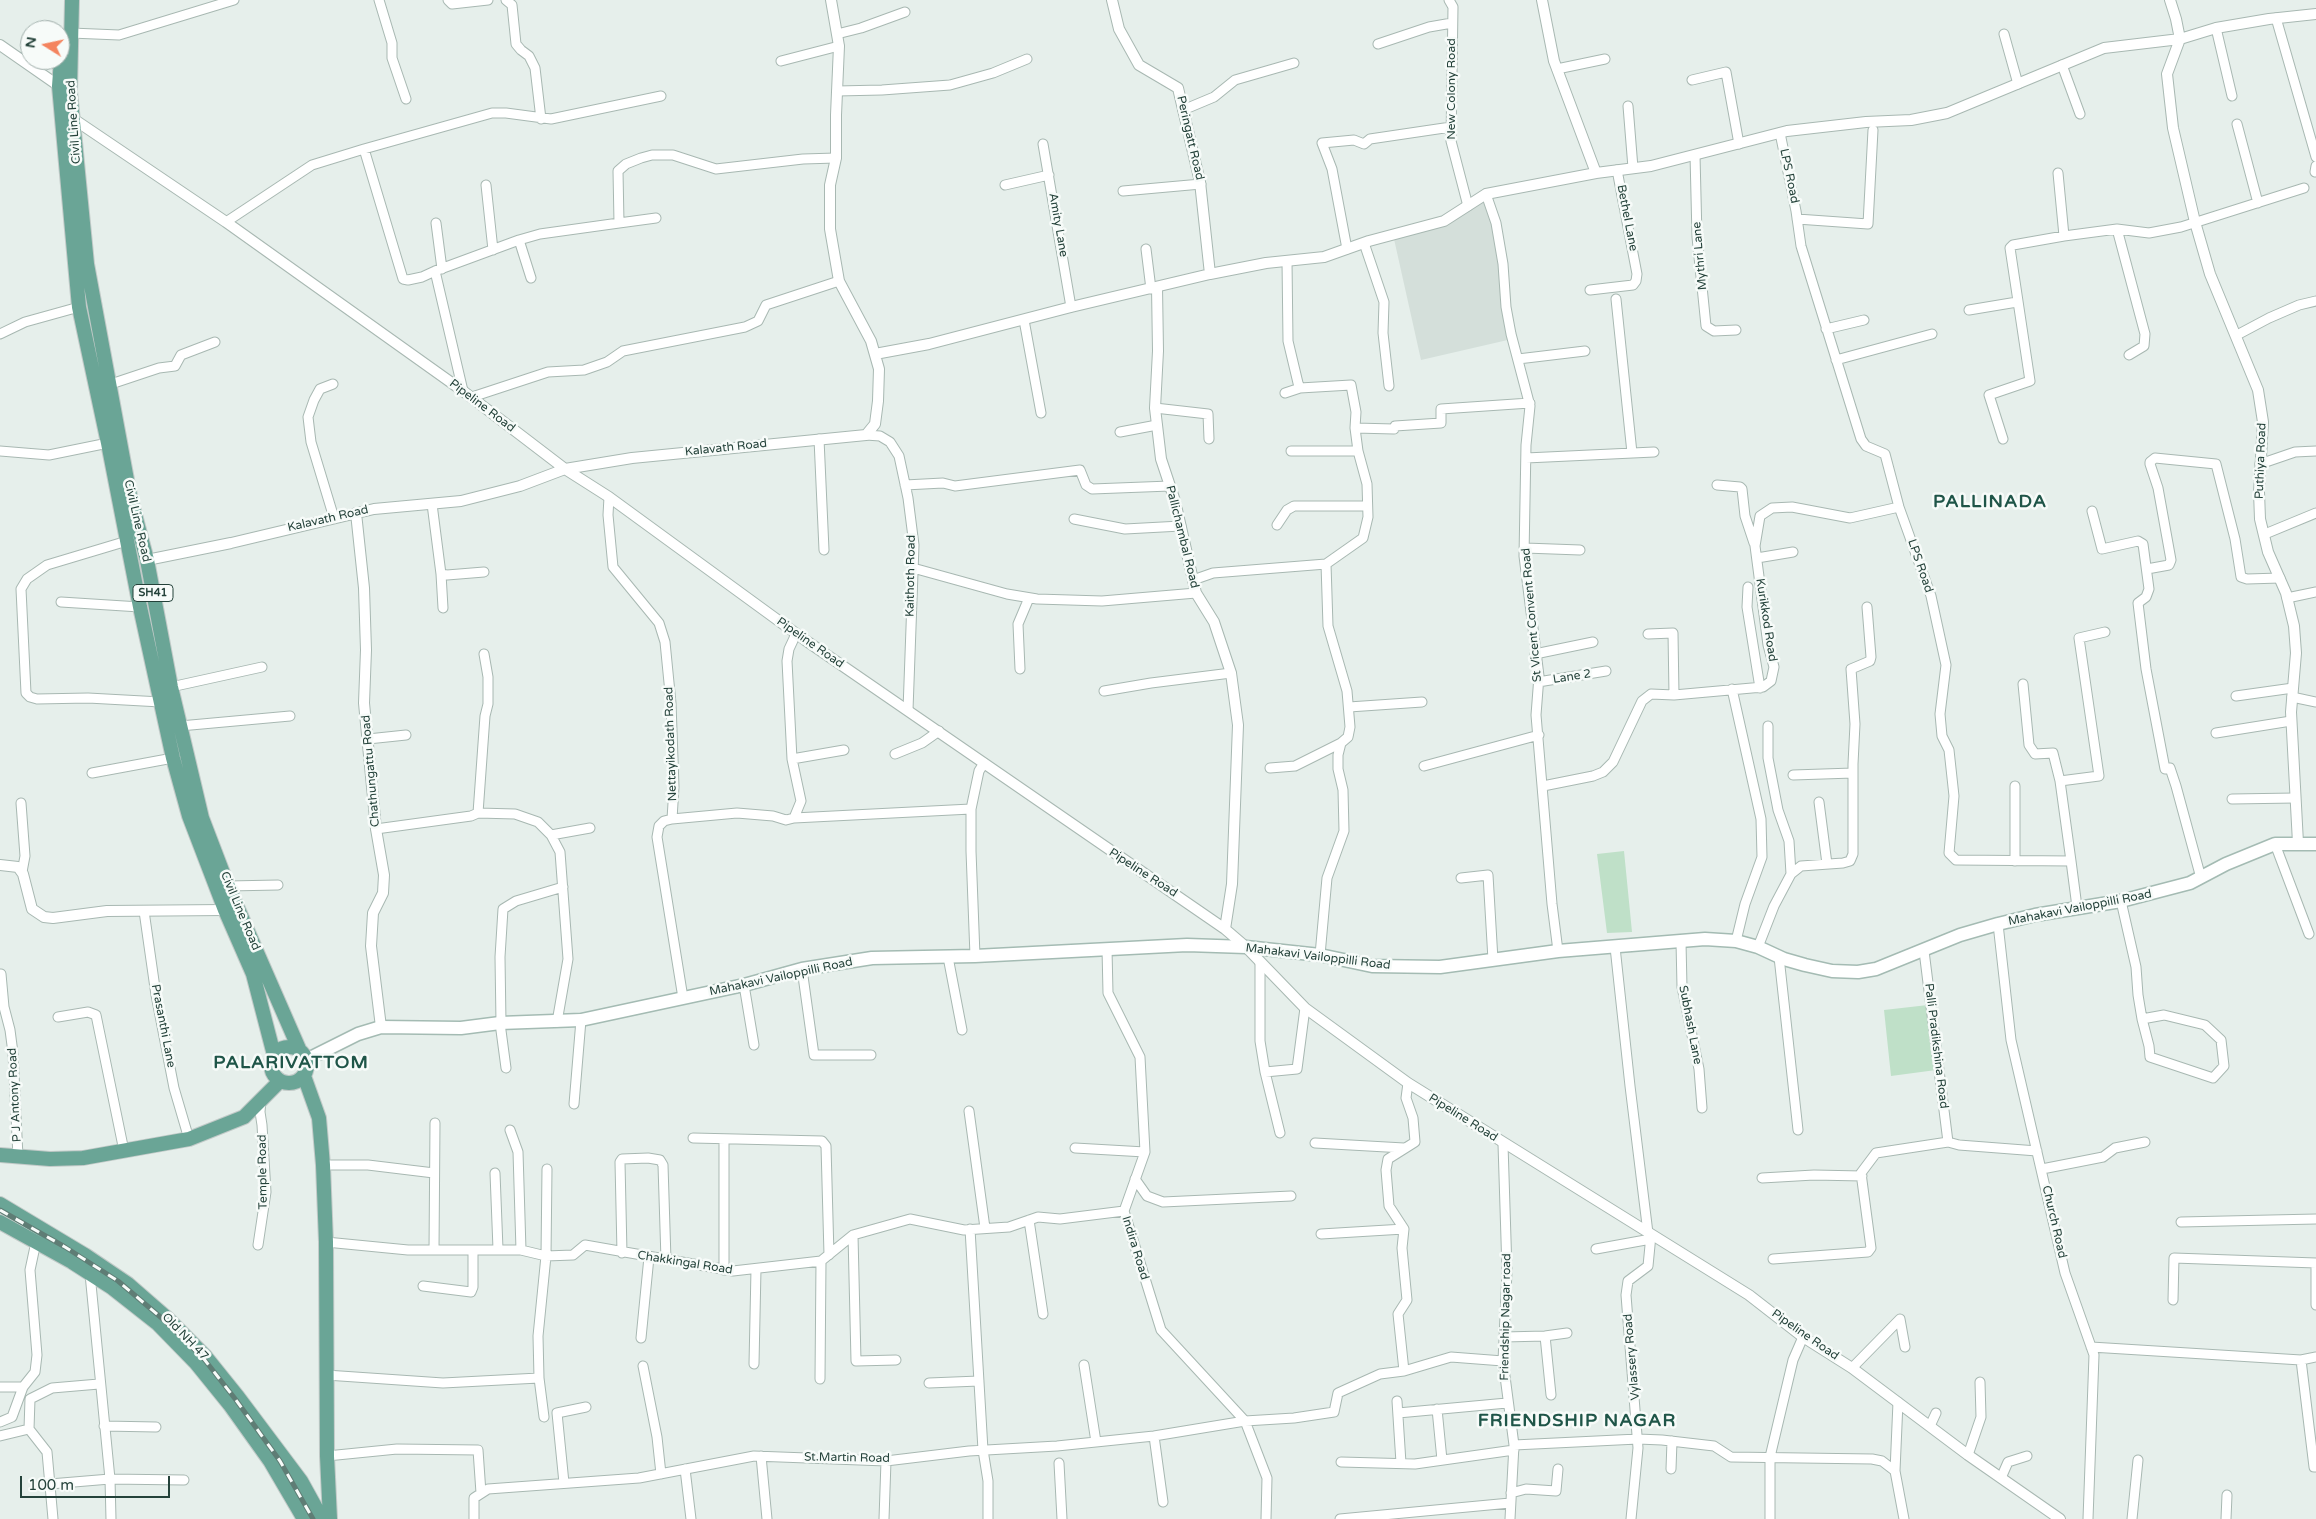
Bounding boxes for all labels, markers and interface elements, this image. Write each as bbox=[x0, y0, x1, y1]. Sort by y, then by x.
north arrow bbox=[20, 20, 70, 70]
text: N bbox=[21, 35, 40, 49]
street label: New Colony Road bbox=[1445, 38, 1459, 140]
street label: Civil Line Road bbox=[64, 80, 84, 164]
street label: Peringatt Road bbox=[1173, 94, 1207, 182]
street label: LPS Road bbox=[1776, 147, 1802, 205]
street label: Bethel Lane bbox=[1613, 183, 1641, 253]
street label: Amity Lane bbox=[1045, 192, 1071, 258]
street label: Mythri Lane bbox=[1690, 221, 1710, 291]
street label: Pipeline Road bbox=[446, 377, 518, 435]
street label: Puthiya Road bbox=[2252, 422, 2270, 500]
street label: Kalavath Road bbox=[684, 437, 768, 459]
street label: Civil Line Road bbox=[121, 478, 153, 564]
street label: Pallichambal Road bbox=[1162, 484, 1202, 590]
district label: PALLINADA bbox=[1932, 491, 2048, 513]
street label: Kalavath Road bbox=[286, 503, 370, 535]
street label: Kaithoth Road bbox=[903, 535, 919, 617]
street label: LPS Road bbox=[1904, 537, 1936, 595]
street label: St Vicent Convent Road bbox=[1519, 547, 1545, 683]
street label: Kurikkod Road bbox=[1752, 577, 1780, 663]
road number: SH41 bbox=[133, 584, 173, 602]
street label: Pipeline Road bbox=[774, 615, 846, 671]
street label: Lane 2 bbox=[1552, 667, 1592, 687]
street label: Nettayikodath Road bbox=[662, 687, 680, 801]
street label: Chathungattu Road bbox=[359, 714, 383, 828]
street label: Pipeline Road bbox=[1106, 846, 1180, 900]
street label: Civil Line Road bbox=[217, 869, 263, 953]
street label: Mahakavi Vailoppilli Road bbox=[2007, 887, 2153, 929]
street label: Mahakavi Vailoppilli Road bbox=[1245, 941, 1391, 973]
street label: Mahakavi Vailoppilli Road bbox=[708, 955, 854, 999]
street label: Palli Pradikshina Road bbox=[1921, 982, 1951, 1110]
street label: Prasanthi Lane bbox=[148, 983, 178, 1069]
street label: Subhash Lane bbox=[1675, 984, 1705, 1066]
street label: P J Antony Road bbox=[5, 1047, 25, 1143]
district label: PALARIVATTOM bbox=[212, 1052, 370, 1074]
street label: Pipeline Road bbox=[1426, 1091, 1500, 1145]
street label: Temple Road bbox=[255, 1134, 271, 1210]
street label: Church Road bbox=[2039, 1184, 2069, 1260]
street label: Indira Road bbox=[1118, 1214, 1152, 1282]
street label: Chakkingal Road bbox=[636, 1248, 734, 1278]
street label: Friendship Nagar road bbox=[1498, 1253, 1514, 1381]
street label: Pipeline Road bbox=[1769, 1307, 1841, 1363]
street label: Old NH 47 bbox=[159, 1310, 211, 1364]
street label: Vylassery Road bbox=[1621, 1313, 1643, 1401]
district label: FRIENDSHIP NAGAR bbox=[1476, 1410, 1678, 1432]
street label: St.Martin Road bbox=[804, 1450, 890, 1466]
scale bar bbox=[22, 1466, 172, 1498]
text: 100 m bbox=[28, 1476, 74, 1494]

